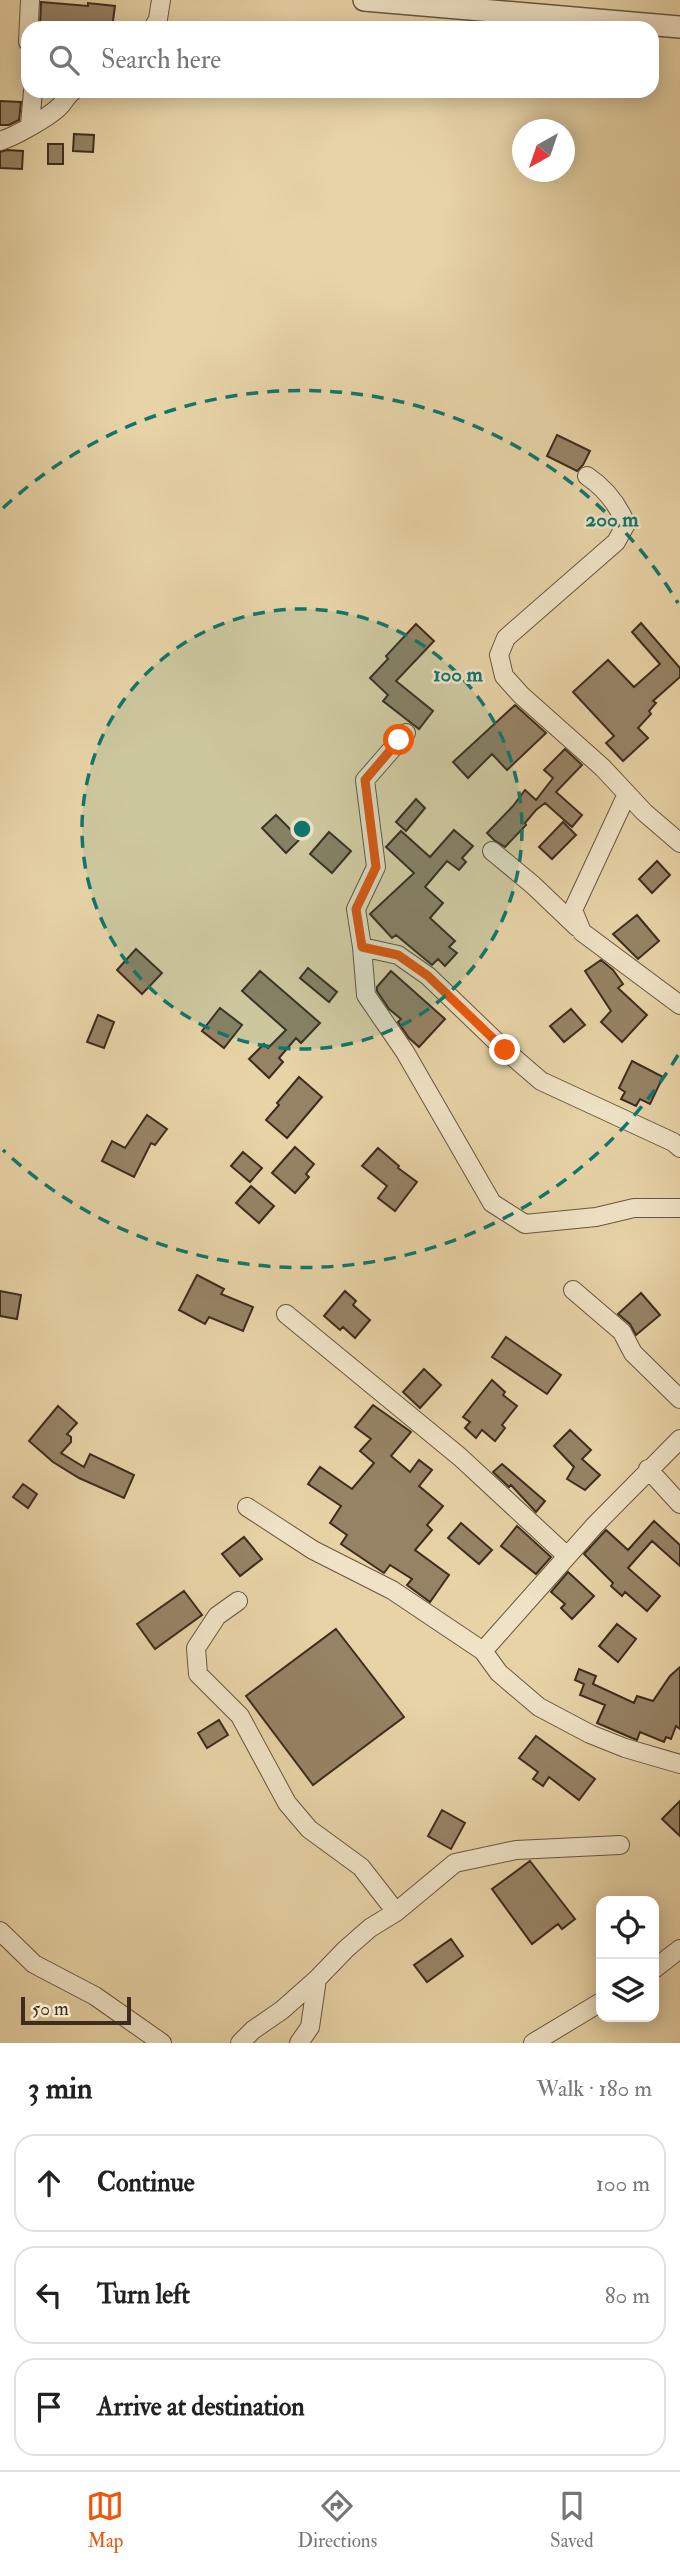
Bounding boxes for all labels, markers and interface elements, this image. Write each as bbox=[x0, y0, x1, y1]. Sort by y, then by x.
search box bbox=[21, 21, 659, 98]
icon: search bbox=[45, 41, 83, 79]
text: Search here bbox=[101, 44, 221, 76]
north arrow bbox=[512, 119, 575, 182]
text: 200 m bbox=[586, 506, 639, 533]
text: 100 m bbox=[433, 661, 484, 688]
route start bbox=[383, 724, 414, 755]
centre of rings bbox=[290, 817, 314, 841]
route end bbox=[489, 1034, 520, 1065]
map controls bbox=[596, 1896, 659, 2022]
button: locate bbox=[596, 1896, 659, 1959]
button: layers bbox=[596, 1959, 659, 2022]
scale bar bbox=[21, 1994, 131, 2026]
text: 50 m bbox=[32, 1997, 69, 2021]
text: 3 min bbox=[28, 2070, 93, 2107]
text: Walk · 180 m bbox=[537, 2074, 652, 2103]
icon: ahead bbox=[30, 2164, 68, 2202]
text: Continue bbox=[97, 2167, 195, 2199]
text: 100 m bbox=[596, 2169, 650, 2198]
icon: left bbox=[30, 2276, 68, 2314]
text: Turn left bbox=[97, 2279, 190, 2311]
text: 80 m bbox=[605, 2281, 650, 2310]
icon: arrive bbox=[30, 2388, 68, 2426]
text: Arrive at destination bbox=[97, 2391, 305, 2423]
tab: Map bbox=[86, 2487, 124, 2553]
tab: Directions bbox=[297, 2487, 377, 2553]
tab: Saved bbox=[550, 2487, 594, 2553]

